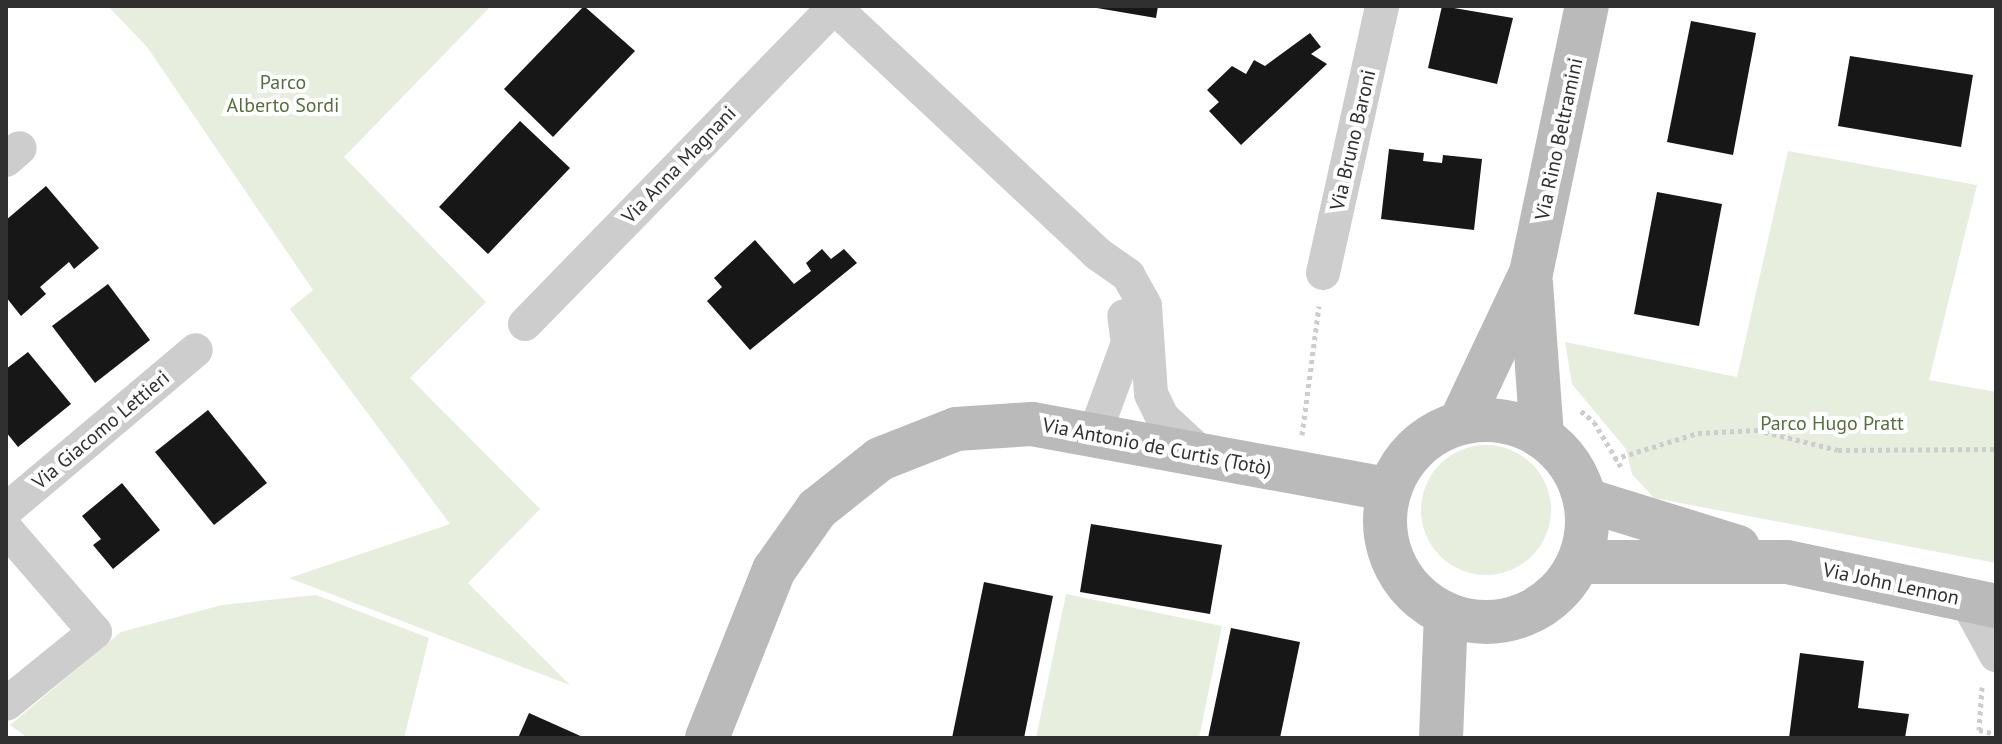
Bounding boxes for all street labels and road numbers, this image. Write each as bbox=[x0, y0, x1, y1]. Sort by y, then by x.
street label: Via Rino Beltramini bbox=[1530, 56, 1588, 222]
street label: Via Bruno Baroni bbox=[1325, 67, 1381, 213]
street label: Via Anna Magnani bbox=[617, 101, 741, 229]
street label: Via Giacomo Lettieri bbox=[28, 366, 174, 494]
street label: Via Antonio de Curtis (Totò) bbox=[1040, 413, 1274, 481]
street label: Via John Lennon bbox=[1821, 558, 1961, 610]

